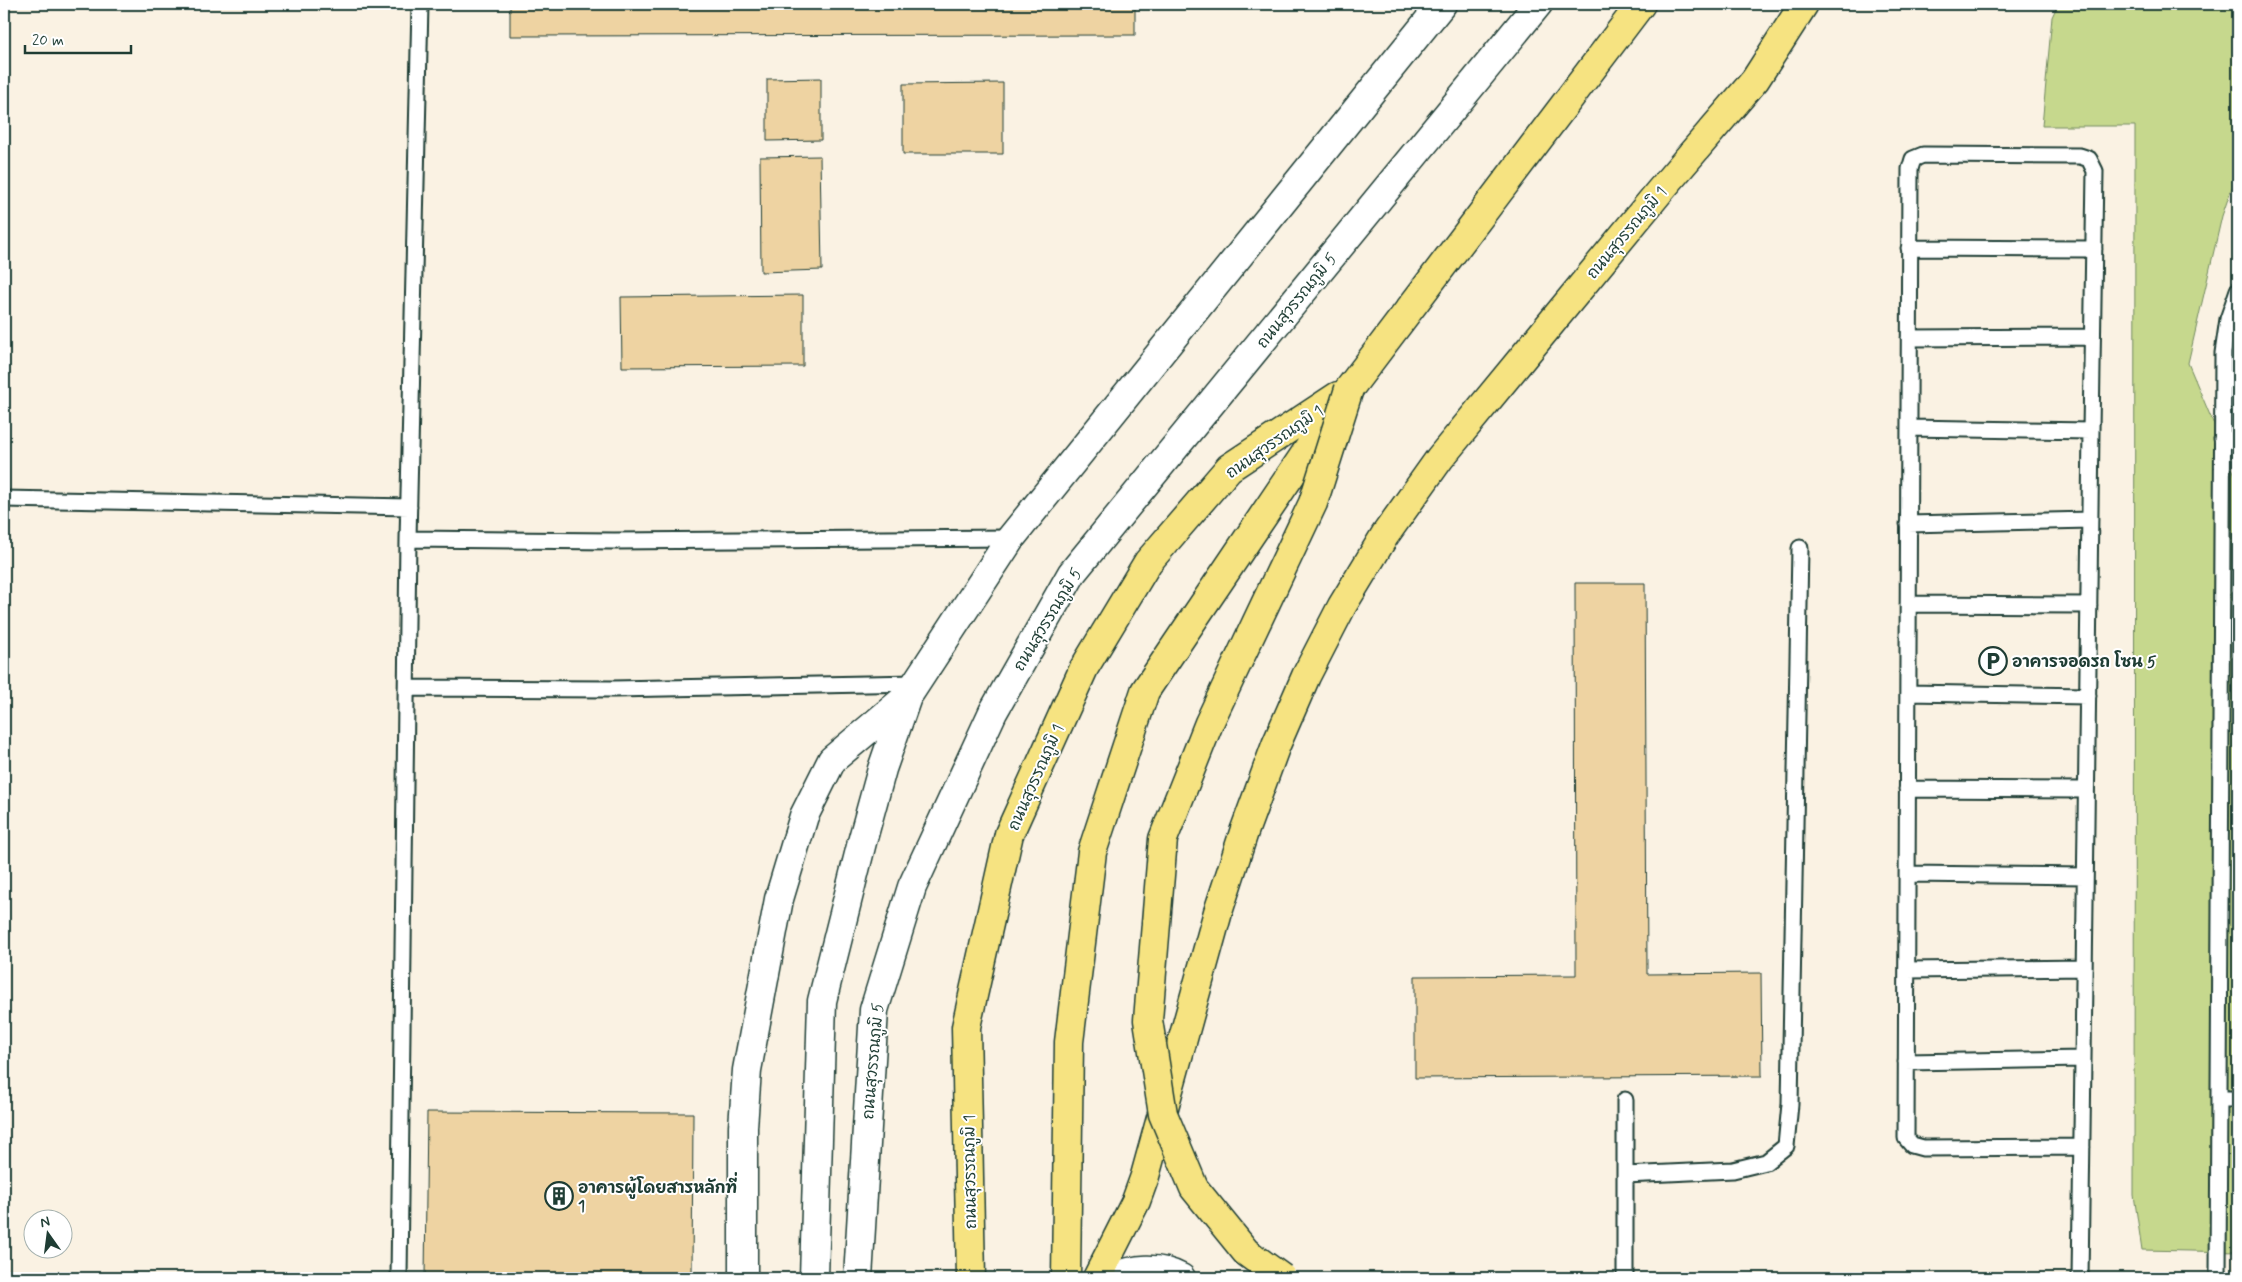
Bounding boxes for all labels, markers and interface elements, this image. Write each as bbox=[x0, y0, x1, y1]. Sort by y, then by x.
scale bar bbox=[25, 22, 131, 54]
text: 20 m bbox=[32, 31, 64, 51]
street label: ถนนสุวรรณภูมิ 1 bbox=[1582, 182, 1673, 284]
street label: ถนนสุวรรณภูมิ 5 bbox=[1251, 248, 1343, 354]
street label: ถนนสุวรรณภูมิ 1 bbox=[1221, 400, 1328, 484]
street label: ถนนสุวรรณภูมิ 5 bbox=[1008, 564, 1088, 676]
parking icon: อาคารจอดรถ โซน 5 bbox=[1978, 646, 2008, 676]
place label: อาคารจอดรถ โซน 5 bbox=[2012, 650, 2157, 673]
street label: ถนนสุวรรณภูมิ 1 bbox=[1003, 721, 1070, 835]
street label: ถนนสุวรรณภูมิ 5 bbox=[857, 1002, 890, 1120]
street label: ถนนสุวรรณภูมิ 1 bbox=[958, 1115, 983, 1229]
place label: อาคารผู้โดยสารหลักที่ 1 bbox=[578, 1171, 738, 1217]
building icon: อาคารผู้โดยสารหลักที่ 1 bbox=[544, 1181, 574, 1211]
north arrow bbox=[22, 1210, 72, 1260]
text: N bbox=[38, 1212, 52, 1232]

